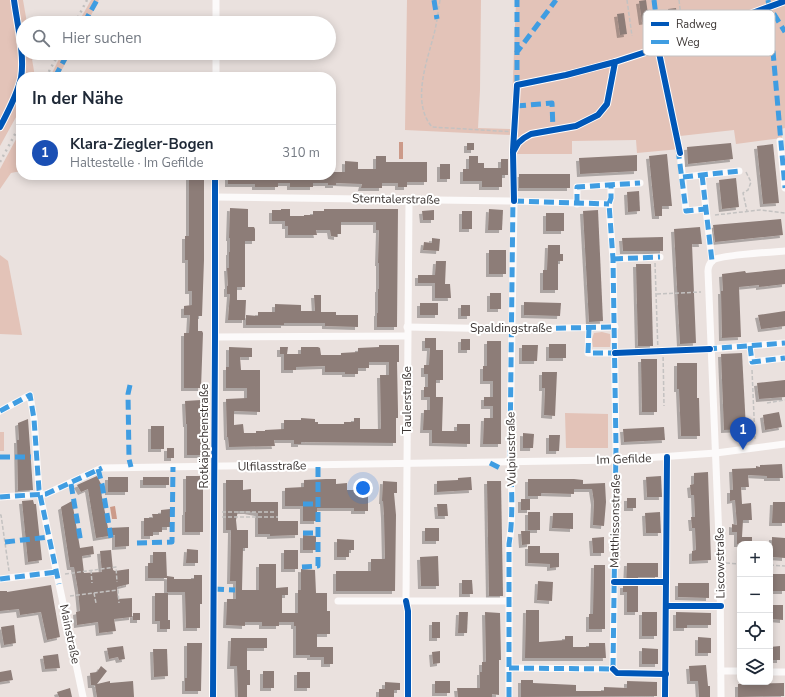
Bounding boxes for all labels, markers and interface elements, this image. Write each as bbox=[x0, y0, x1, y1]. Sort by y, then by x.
legend bbox=[643, 10, 775, 56]
search box bbox=[16, 16, 336, 60]
text: Radweg bbox=[676, 17, 717, 32]
icon: search bbox=[30, 27, 52, 49]
text: Hier suchen bbox=[62, 28, 142, 48]
text: Weg bbox=[676, 35, 700, 50]
text: In der Nähe bbox=[32, 87, 123, 110]
text: Klara-Ziegler-Bogen bbox=[70, 134, 213, 154]
text: 1 bbox=[41, 144, 49, 162]
text: 310 m bbox=[282, 144, 320, 162]
text: Haltestelle · Im Gefilde bbox=[70, 154, 203, 172]
street label: Sterntalerstraße bbox=[352, 190, 440, 208]
street label: Spaldingstraße bbox=[470, 320, 552, 336]
street label: Taulerstraße bbox=[399, 366, 415, 434]
street label: Rotkäppchenstraße bbox=[196, 384, 212, 488]
street label: Vulpiusstraße bbox=[502, 412, 520, 487]
pin: 1 bbox=[730, 417, 756, 450]
street label: Im Gefilde bbox=[596, 450, 652, 468]
street label: Ulfilasstraße bbox=[237, 457, 307, 475]
street label: Matthissonstraße bbox=[606, 474, 624, 568]
your location bbox=[353, 478, 373, 498]
street label: Liscowstraße bbox=[711, 527, 729, 599]
map controls bbox=[737, 541, 773, 685]
button: + bbox=[737, 541, 773, 577]
button: − bbox=[737, 577, 773, 613]
street label: Mainstraße bbox=[56, 603, 84, 665]
button: locate bbox=[737, 613, 773, 649]
button: layers bbox=[737, 649, 773, 685]

